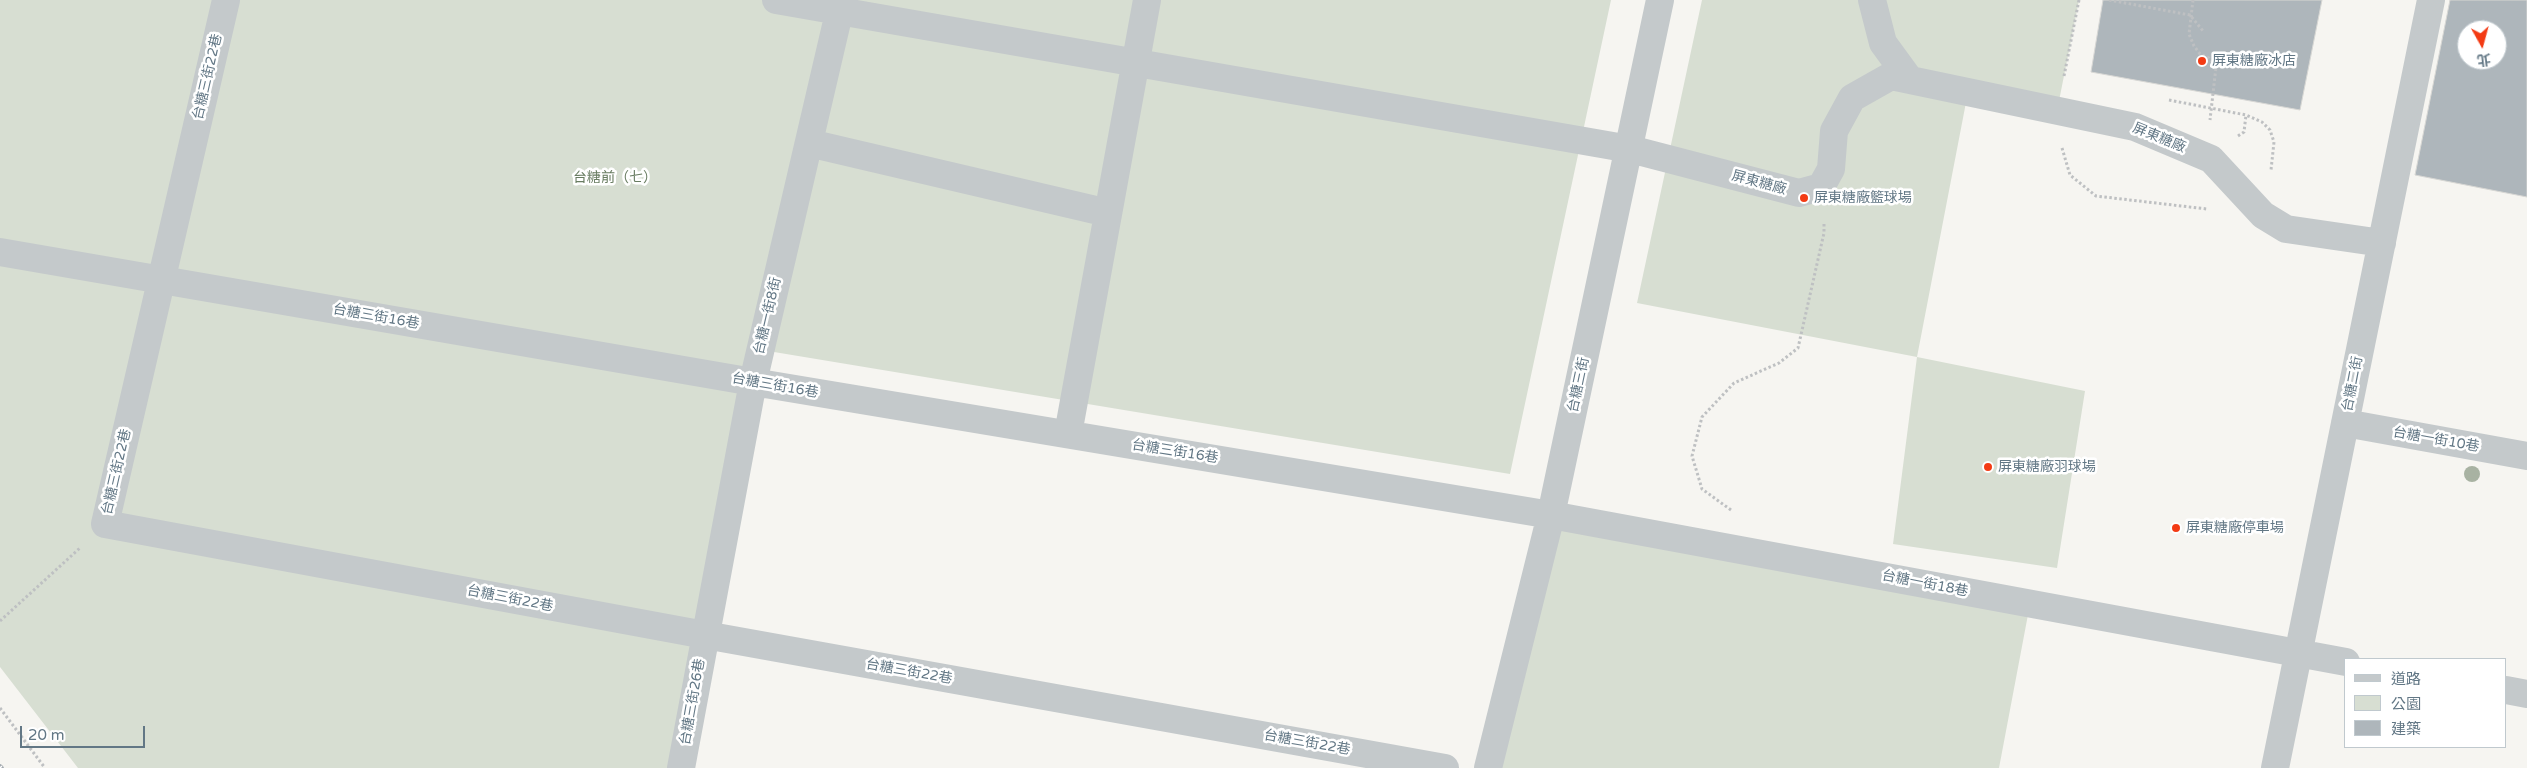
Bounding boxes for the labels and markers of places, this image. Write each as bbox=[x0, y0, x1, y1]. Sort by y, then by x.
place label: 屏東糖廠冰店 bbox=[2212, 53, 2296, 69]
marker: 屏東糖廠冰店 bbox=[2196, 55, 2208, 67]
place label: 屏東糖廠籃球場 bbox=[1814, 190, 1912, 206]
marker: 屏東糖廠籃球場 bbox=[1798, 192, 1810, 204]
place label: 屏東糖廠羽球場 bbox=[1998, 459, 2096, 475]
marker: 屏東糖廠羽球場 bbox=[1982, 461, 1994, 473]
place label: 屏東糖廠停車場 bbox=[2186, 520, 2284, 536]
marker: 屏東糖廠停車場 bbox=[2170, 522, 2182, 534]

